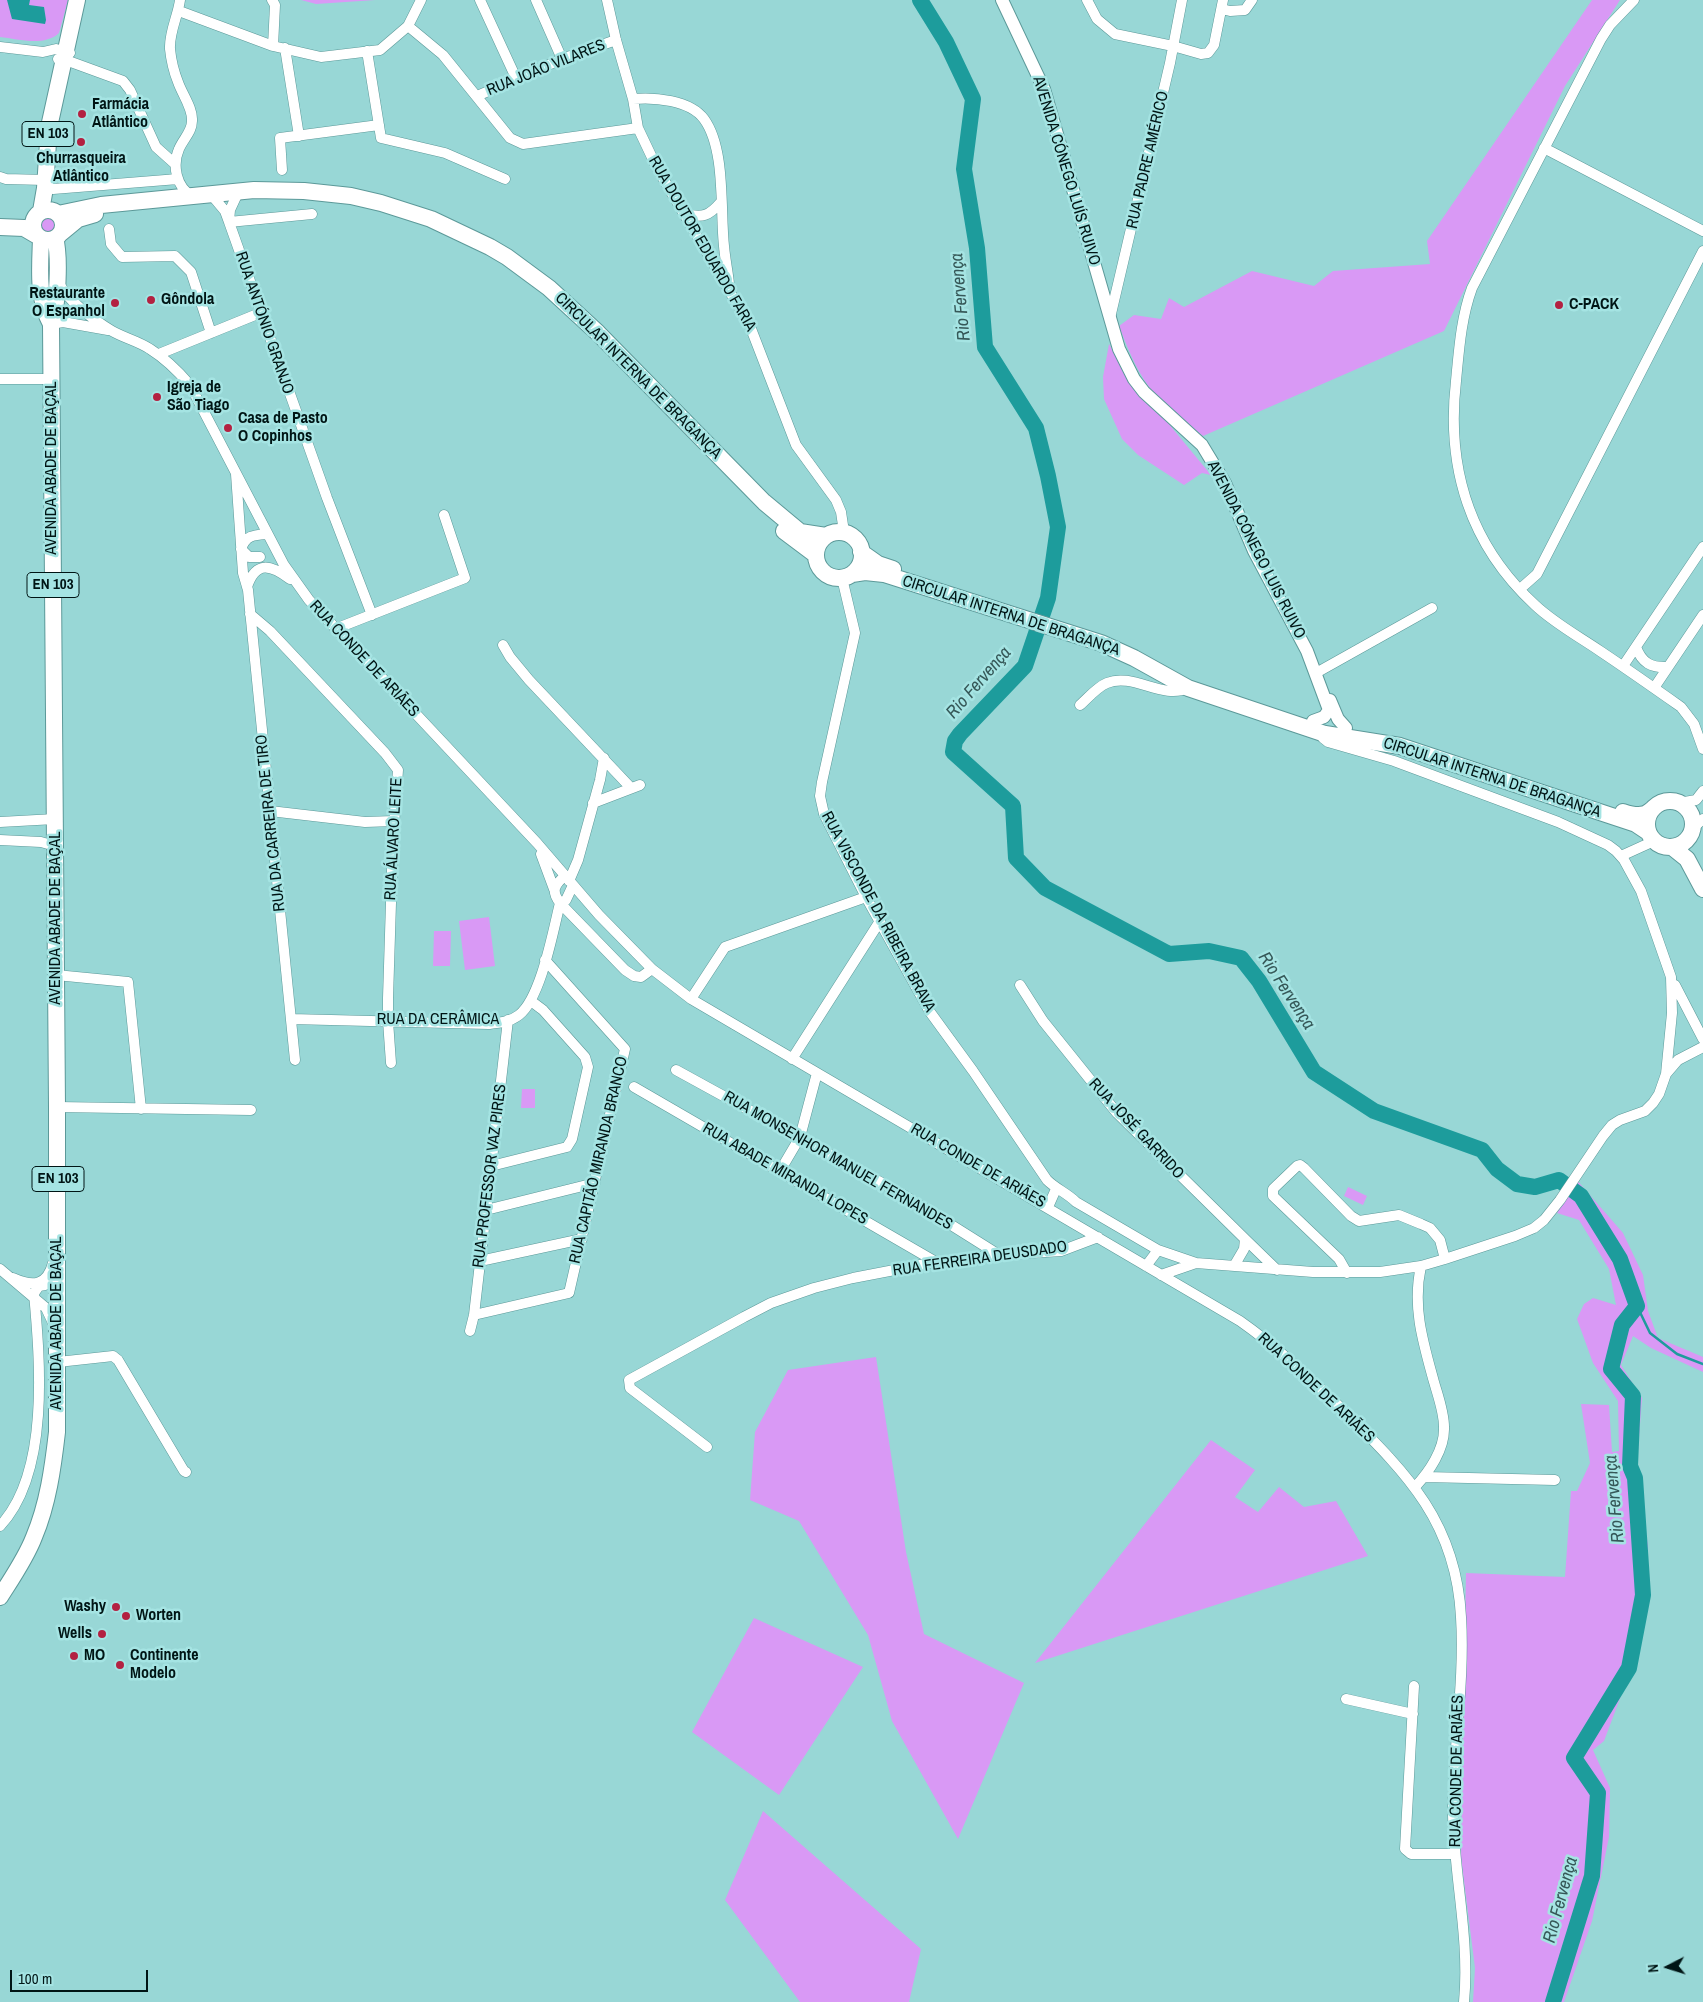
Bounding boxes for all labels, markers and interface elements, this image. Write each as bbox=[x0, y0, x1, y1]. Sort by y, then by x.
street label: RUA JOÃO VILARES bbox=[484, 35, 608, 101]
street label: AVENIDA CÓNEGO LUÍS RUIVO bbox=[1028, 74, 1104, 268]
street label: RUA PADRE AMÉRICO bbox=[1123, 89, 1173, 231]
place label: Farmácia Atlântico bbox=[92, 95, 149, 133]
marker: Farmácia Atlântico bbox=[76, 108, 88, 120]
road number: EN 103 bbox=[22, 122, 74, 146]
marker: Churrasqueira Atlântico bbox=[75, 136, 87, 148]
place label: Churrasqueira Atlântico bbox=[36, 149, 126, 187]
street label: RUA DOUTOR EDUARDO FARIA bbox=[644, 153, 760, 335]
street label: RUA ANTÓNIO GRANJO bbox=[231, 249, 297, 397]
water label: Rio Fervença bbox=[946, 252, 976, 342]
place label: Restaurante O Espanhol bbox=[29, 284, 105, 322]
street label: CIRCULAR INTERNA DE BRAGANÇA bbox=[551, 289, 725, 463]
place label: Gôndola bbox=[161, 290, 214, 310]
marker: Gôndola bbox=[145, 294, 157, 306]
place label: C-PACK bbox=[1569, 295, 1619, 315]
marker: Restaurante O Espanhol bbox=[109, 297, 121, 309]
marker: C-PACK bbox=[1553, 299, 1565, 311]
place label: Igreja de São Tiago bbox=[167, 378, 229, 416]
street label: AVENIDA ABADE DE BAÇAL bbox=[42, 381, 62, 555]
marker: Igreja de São Tiago bbox=[151, 391, 163, 403]
place label: Casa de Pasto O Copinhos bbox=[238, 409, 328, 447]
marker: Casa de Pasto O Copinhos bbox=[222, 422, 234, 434]
street label: AVENIDA CÓNEGO LUIS RUIVO bbox=[1203, 458, 1309, 642]
road number: EN 103 bbox=[27, 572, 79, 598]
street label: CIRCULAR INTERNA DE BRAGANÇA bbox=[900, 572, 1122, 660]
street label: RUA CONDE DE ARIÃES bbox=[305, 597, 423, 721]
water label: Rio Fervença bbox=[942, 643, 1016, 723]
street label: RUA DA CARREIRA DE TIRO bbox=[252, 734, 290, 912]
street label: CIRCULAR INTERNA DE BRAGANÇA bbox=[1381, 734, 1603, 822]
street label: RUA ÁLVARO LEITE bbox=[381, 777, 407, 901]
street label: RUA VISCONDE DA RIBEIRA BRAVA bbox=[817, 809, 939, 1015]
street label: AVENIDA ABADE DE BAÇAL bbox=[46, 831, 66, 1005]
water label: Rio Fervença bbox=[1253, 948, 1319, 1034]
street label: RUA DA CERÂMICA bbox=[377, 1010, 499, 1030]
street label: RUA CAPITÃO MIRANDA BRANCO bbox=[566, 1055, 632, 1265]
street label: RUA JOSÉ GARRIDO bbox=[1084, 1075, 1188, 1183]
street label: RUA PROFESSOR VAZ PIRES bbox=[469, 1083, 511, 1269]
street label: RUA MONSENHOR MANUEL FERNANDES bbox=[720, 1087, 956, 1235]
street label: RUA ABADE MIRANDA LOPES bbox=[699, 1119, 871, 1229]
street label: RUA CONDE DE ARIÃES bbox=[907, 1120, 1049, 1212]
road number: EN 103 bbox=[32, 1166, 84, 1192]
street label: AVENIDA ABADE DE BAÇAL bbox=[47, 1236, 67, 1410]
street label: RUA FERREIRA DEUSDADO bbox=[892, 1237, 1068, 1281]
street label: RUA CONDE DE ARIÃES bbox=[1254, 1329, 1378, 1447]
water label: Rio Fervença bbox=[1600, 1454, 1630, 1544]
place label: Washy bbox=[64, 1597, 106, 1617]
marker: Washy bbox=[110, 1601, 122, 1613]
place label: Worten bbox=[136, 1606, 181, 1626]
marker: Worten bbox=[120, 1610, 132, 1622]
place label: Wells bbox=[58, 1624, 92, 1644]
marker: Wells bbox=[96, 1628, 108, 1640]
place label: MO bbox=[84, 1646, 105, 1666]
place label: Continente Modelo bbox=[130, 1646, 199, 1684]
marker: MO bbox=[68, 1650, 80, 1662]
marker: Continente Modelo bbox=[114, 1659, 126, 1671]
street label: RUA CONDE DE ARIÃES bbox=[1446, 1695, 1468, 1847]
water label: Rio Fervença bbox=[1539, 1855, 1583, 1945]
north arrow bbox=[1643, 1942, 1693, 1992]
scale bar bbox=[12, 1960, 150, 1992]
text: N bbox=[1644, 1963, 1662, 1973]
text: 100 m bbox=[18, 1968, 52, 1989]

